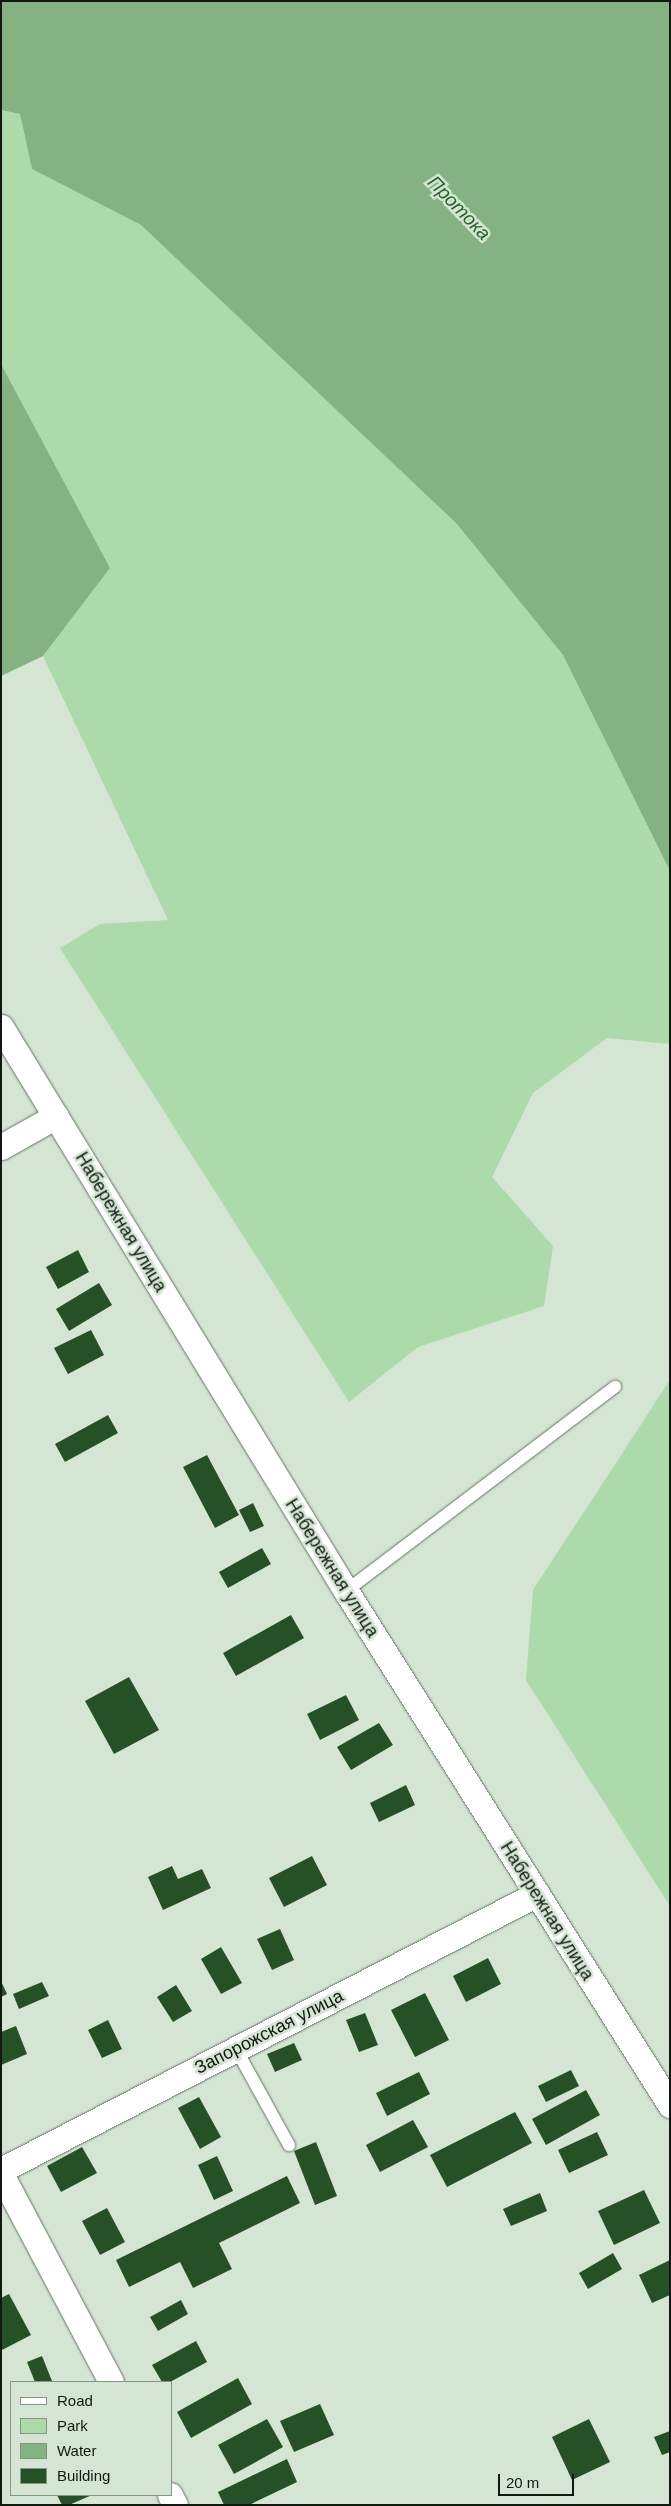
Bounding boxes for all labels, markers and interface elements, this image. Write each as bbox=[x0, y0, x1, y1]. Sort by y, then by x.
water label: Протока bbox=[423, 171, 495, 245]
street label: Набережная улица bbox=[71, 1148, 171, 1296]
street label: Набережная улица bbox=[281, 1495, 383, 1641]
street label: Набережная улица bbox=[496, 1838, 598, 1984]
street label: Запорожская улица bbox=[191, 1985, 347, 2079]
legend bbox=[10, 2381, 172, 2496]
text: Road bbox=[57, 2392, 93, 2409]
text: Park bbox=[57, 2417, 88, 2434]
text: Water bbox=[57, 2442, 96, 2459]
scale bar bbox=[501, 2464, 577, 2496]
text: Building bbox=[57, 2467, 110, 2484]
text: 20 m bbox=[506, 2474, 539, 2491]

